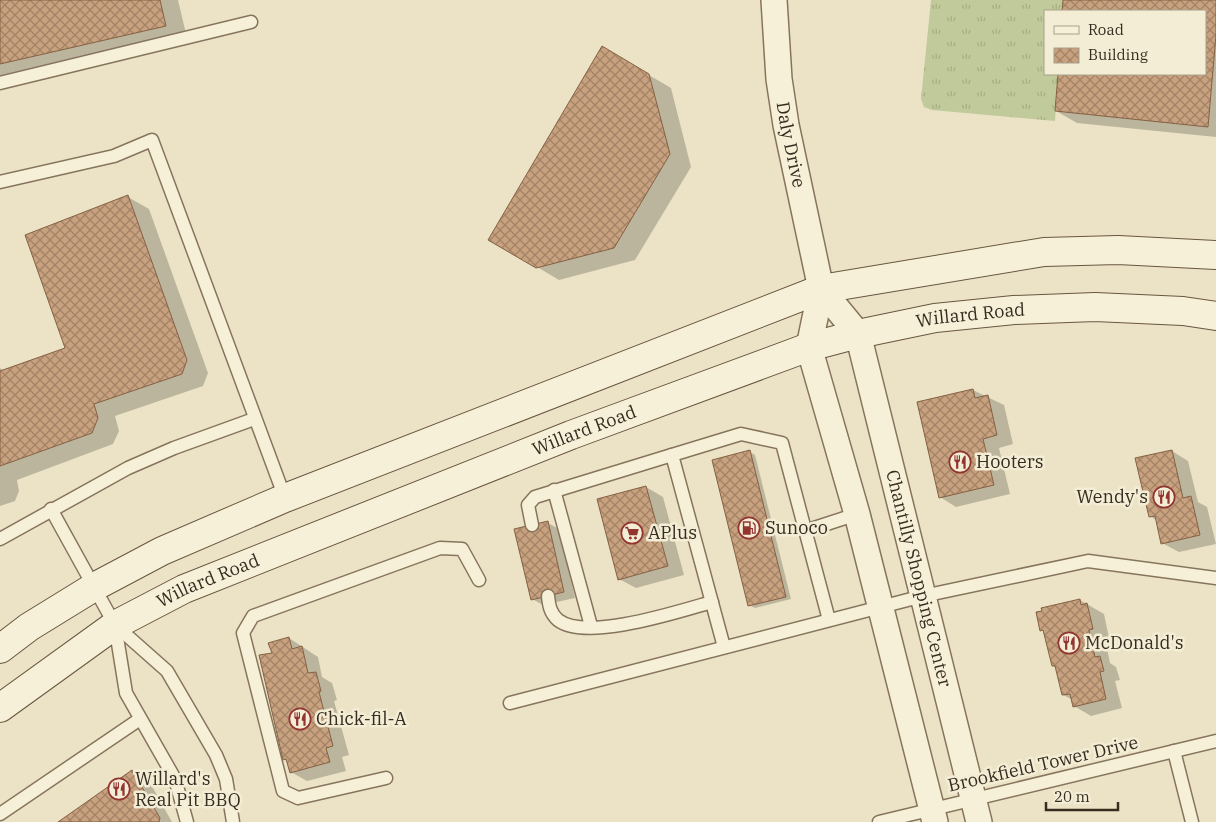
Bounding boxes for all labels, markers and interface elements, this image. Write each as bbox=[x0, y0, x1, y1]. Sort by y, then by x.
legend bbox=[1044, 10, 1206, 75]
text: Road bbox=[1088, 20, 1124, 39]
text: Building bbox=[1088, 45, 1148, 64]
street label: Daly Drive bbox=[772, 100, 811, 190]
street label: Willard Road bbox=[914, 298, 1026, 333]
street label: Willard Road bbox=[529, 400, 639, 460]
restaurant icon: Hooters bbox=[948, 450, 972, 474]
place label: Hooters bbox=[976, 450, 1043, 473]
street label: Chantilly Shopping Center bbox=[881, 467, 957, 689]
place label: Wendy's bbox=[1076, 485, 1148, 508]
restaurant icon: Wendy's bbox=[1152, 485, 1176, 509]
fuel station icon: Sunoco bbox=[737, 516, 761, 540]
place label: Sunoco bbox=[765, 516, 828, 539]
supermarket icon: APlus bbox=[620, 521, 644, 545]
place label: APlus bbox=[648, 521, 697, 544]
street label: Willard Road bbox=[152, 548, 263, 612]
restaurant icon: McDonald's bbox=[1057, 631, 1081, 655]
place label: McDonald's bbox=[1085, 631, 1184, 654]
restaurant icon: Chick-fil-A bbox=[288, 707, 312, 731]
place label: Chick-fil-A bbox=[316, 707, 407, 730]
street label: Brookfield Tower Drive bbox=[945, 730, 1140, 797]
place label: Willard's Real Pit BBQ bbox=[135, 767, 241, 811]
restaurant icon: Willard's Real Pit BBQ bbox=[107, 777, 131, 801]
scale bar bbox=[1046, 780, 1118, 812]
text: 20 m bbox=[1054, 787, 1090, 806]

